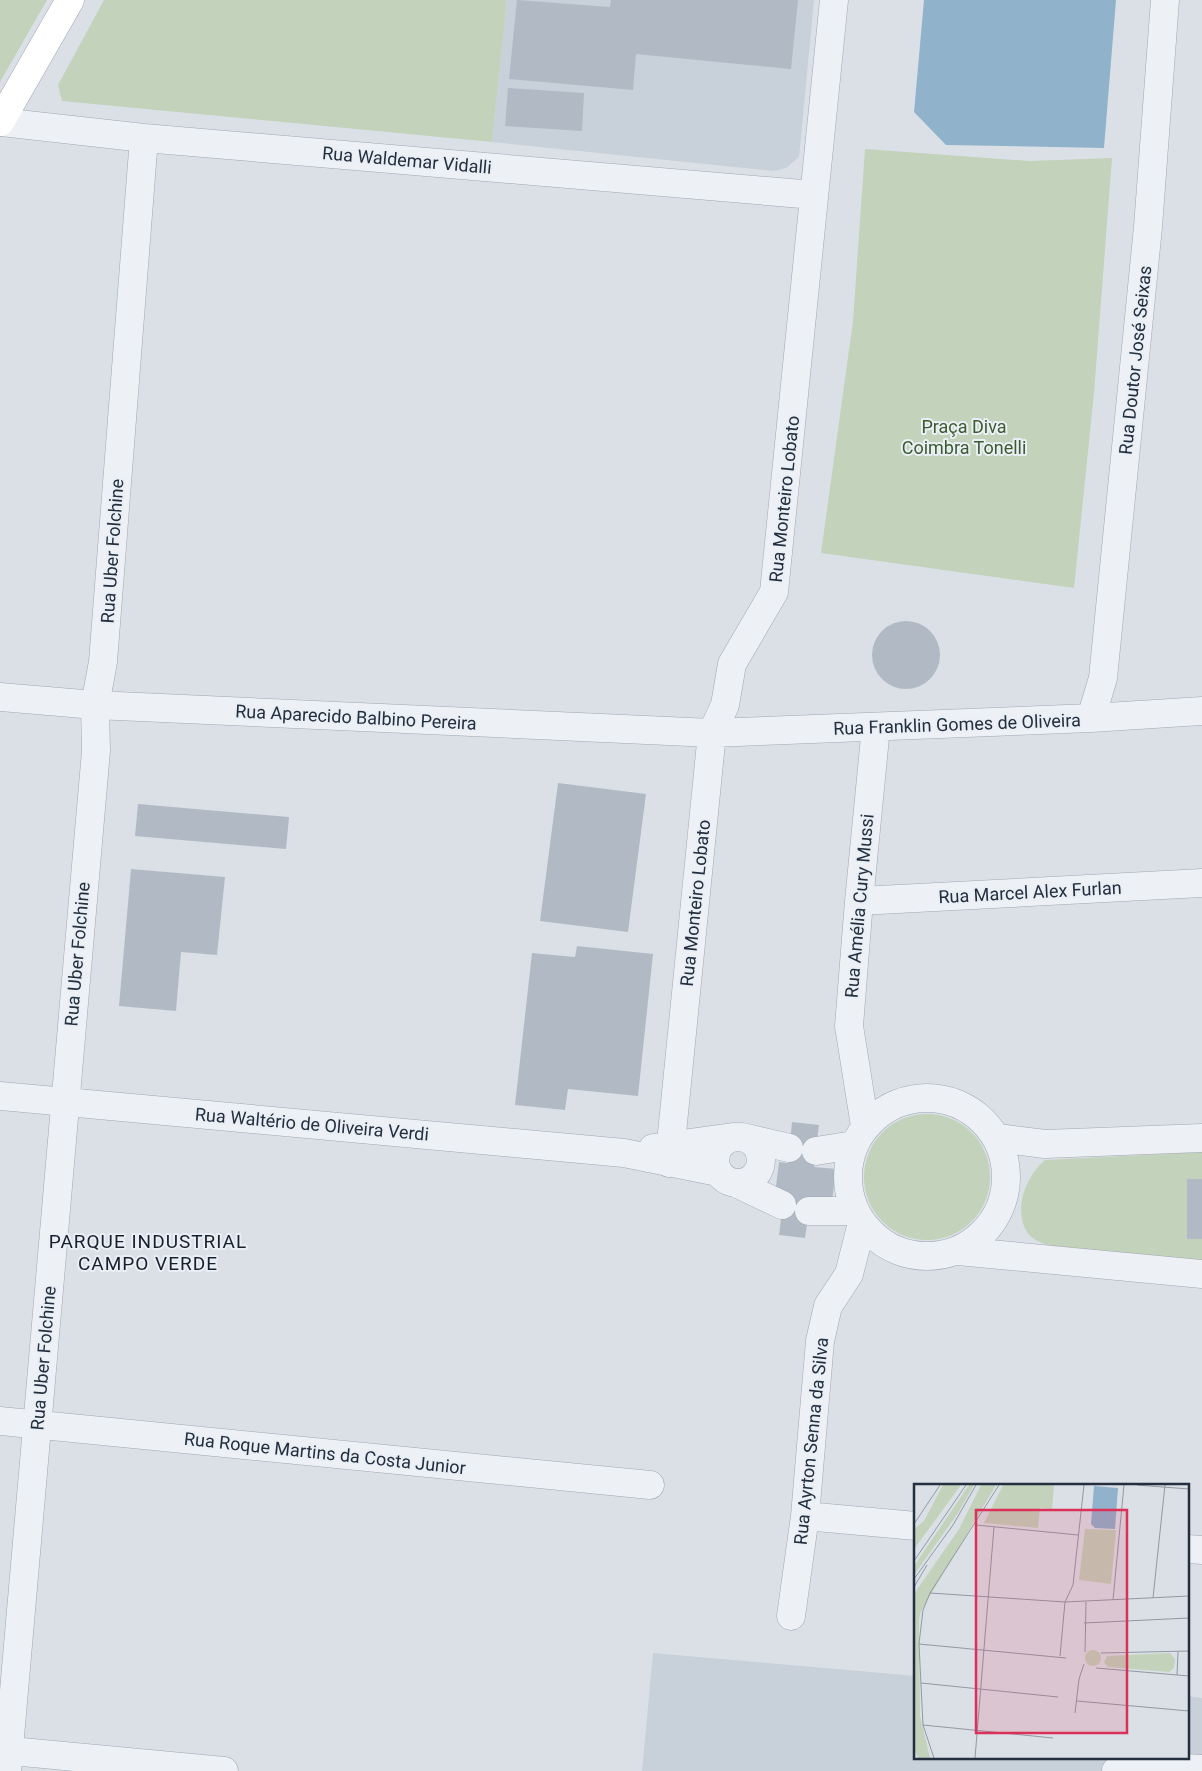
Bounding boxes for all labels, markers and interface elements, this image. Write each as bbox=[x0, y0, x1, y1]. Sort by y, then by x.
street label: Rua Waldemar Vidalli bbox=[321, 142, 493, 178]
street label: Rua Doutor José Seixas bbox=[1115, 264, 1155, 456]
street label: Rua Monteiro Lobato bbox=[765, 415, 803, 583]
park label: Praça Diva Coimbra Tonelli bbox=[902, 416, 1026, 458]
street label: Rua Uber Folchine bbox=[96, 478, 128, 624]
street label: Rua Aparecido Balbino Pereira bbox=[235, 700, 477, 734]
street label: Rua Franklin Gomes de Oliveira bbox=[833, 709, 1081, 739]
street label: Rua Amélia Cury Mussi bbox=[840, 813, 878, 999]
street label: Rua Monteiro Lobato bbox=[676, 819, 714, 987]
street label: Rua Marcel Alex Furlan bbox=[938, 877, 1122, 907]
street label: Rua Uber Folchine bbox=[60, 881, 94, 1027]
street label: Rua Waltério de Oliveira Verdi bbox=[194, 1103, 430, 1145]
district label: PARQUE INDUSTRIAL CAMPO VERDE bbox=[49, 1230, 247, 1275]
street label: Rua Uber Folchine bbox=[26, 1285, 60, 1431]
street label: Rua Ayrton Senna da Silva bbox=[790, 1336, 832, 1546]
street label: Rua Roque Martins da Costa Junior bbox=[183, 1428, 467, 1478]
inset map bbox=[914, 1484, 1190, 1758]

